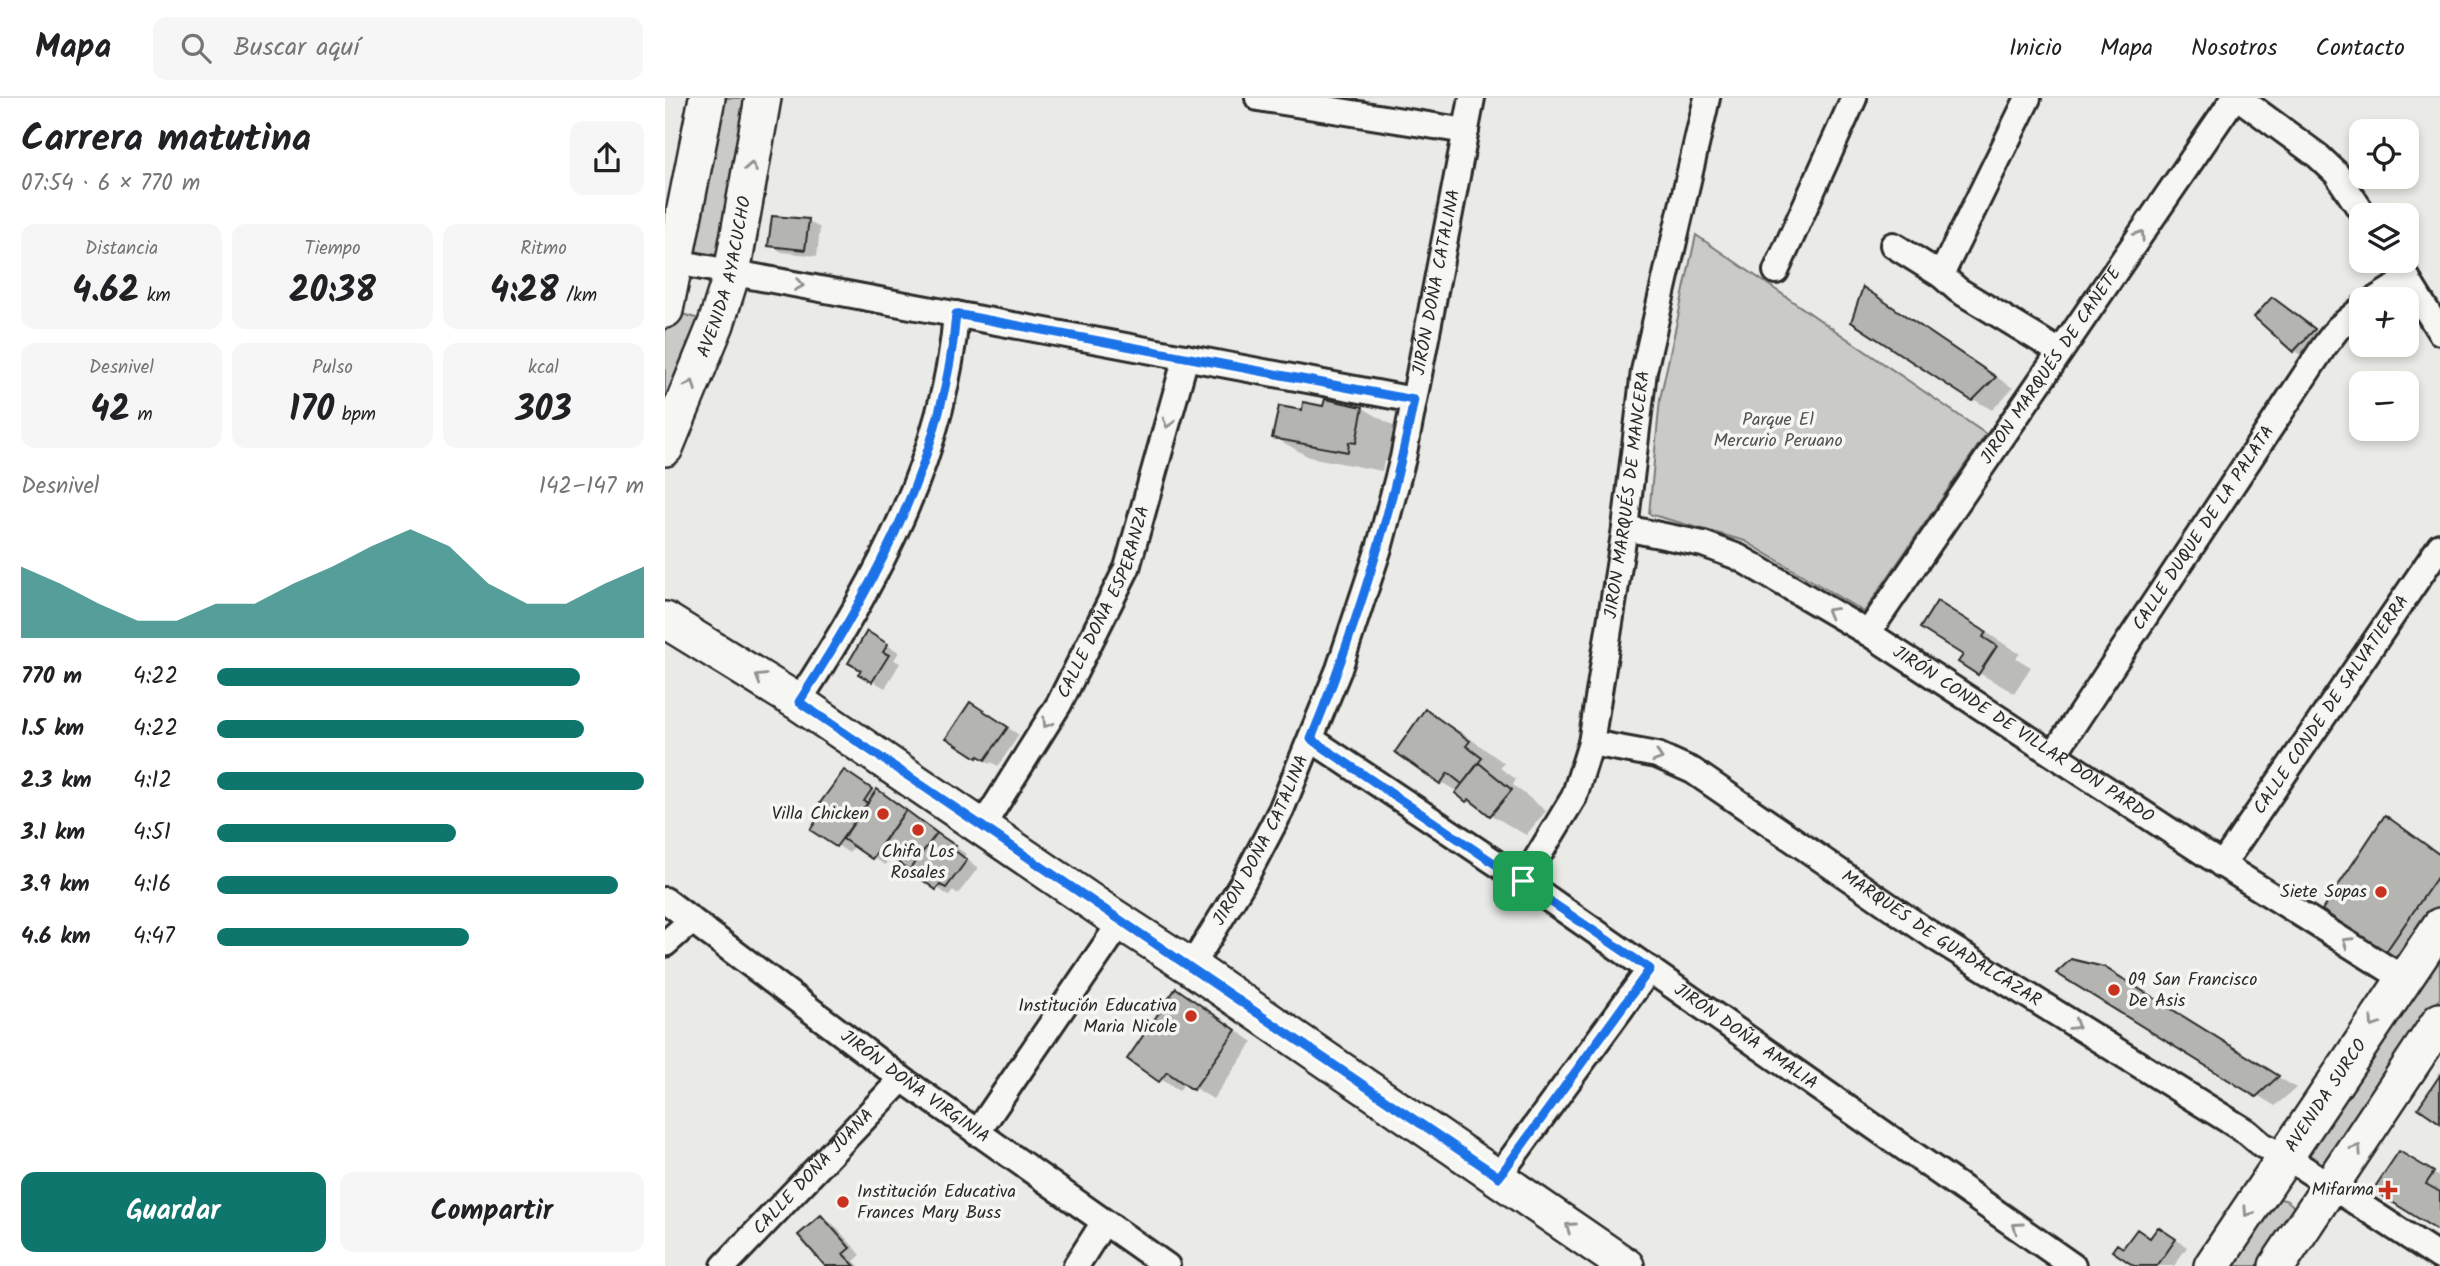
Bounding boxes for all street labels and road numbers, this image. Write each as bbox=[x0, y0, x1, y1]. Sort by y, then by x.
street label: JIRÓN DOÑA CATALINA bbox=[1405, 187, 1469, 378]
street label: AVENIDA AYACUCHO bbox=[689, 194, 760, 362]
street label: JIRÓN MARQUÉS DE CAÑETE bbox=[1973, 260, 2129, 470]
street label: JIRÓN MARQUÉS DE MANCERA bbox=[1596, 369, 1658, 621]
street label: CALLE DUQUE DE LA PALATA bbox=[2125, 420, 2282, 637]
street label: CALLE DOÑA ESPERANZA bbox=[1049, 502, 1158, 704]
street label: CALLE CONDE DE SALVATIERRA bbox=[2246, 589, 2417, 821]
street label: JIRÓN CONDE DE VILLAR DON PARDO bbox=[1887, 638, 2160, 831]
street label: JIRÓN DOÑA CATALINA bbox=[1205, 750, 1317, 932]
street label: MARQUÉS DE GUADALCÁZAR bbox=[1835, 862, 2047, 1015]
street label: JIRÓN DOÑA AMALIA bbox=[1668, 976, 1824, 1098]
street label: JIRÓN DOÑA VIRGINIA bbox=[834, 1023, 996, 1151]
street label: AVENIDA SURCO bbox=[2278, 1033, 2375, 1158]
street label: CALLE DOÑA JUANA bbox=[746, 1102, 881, 1242]

